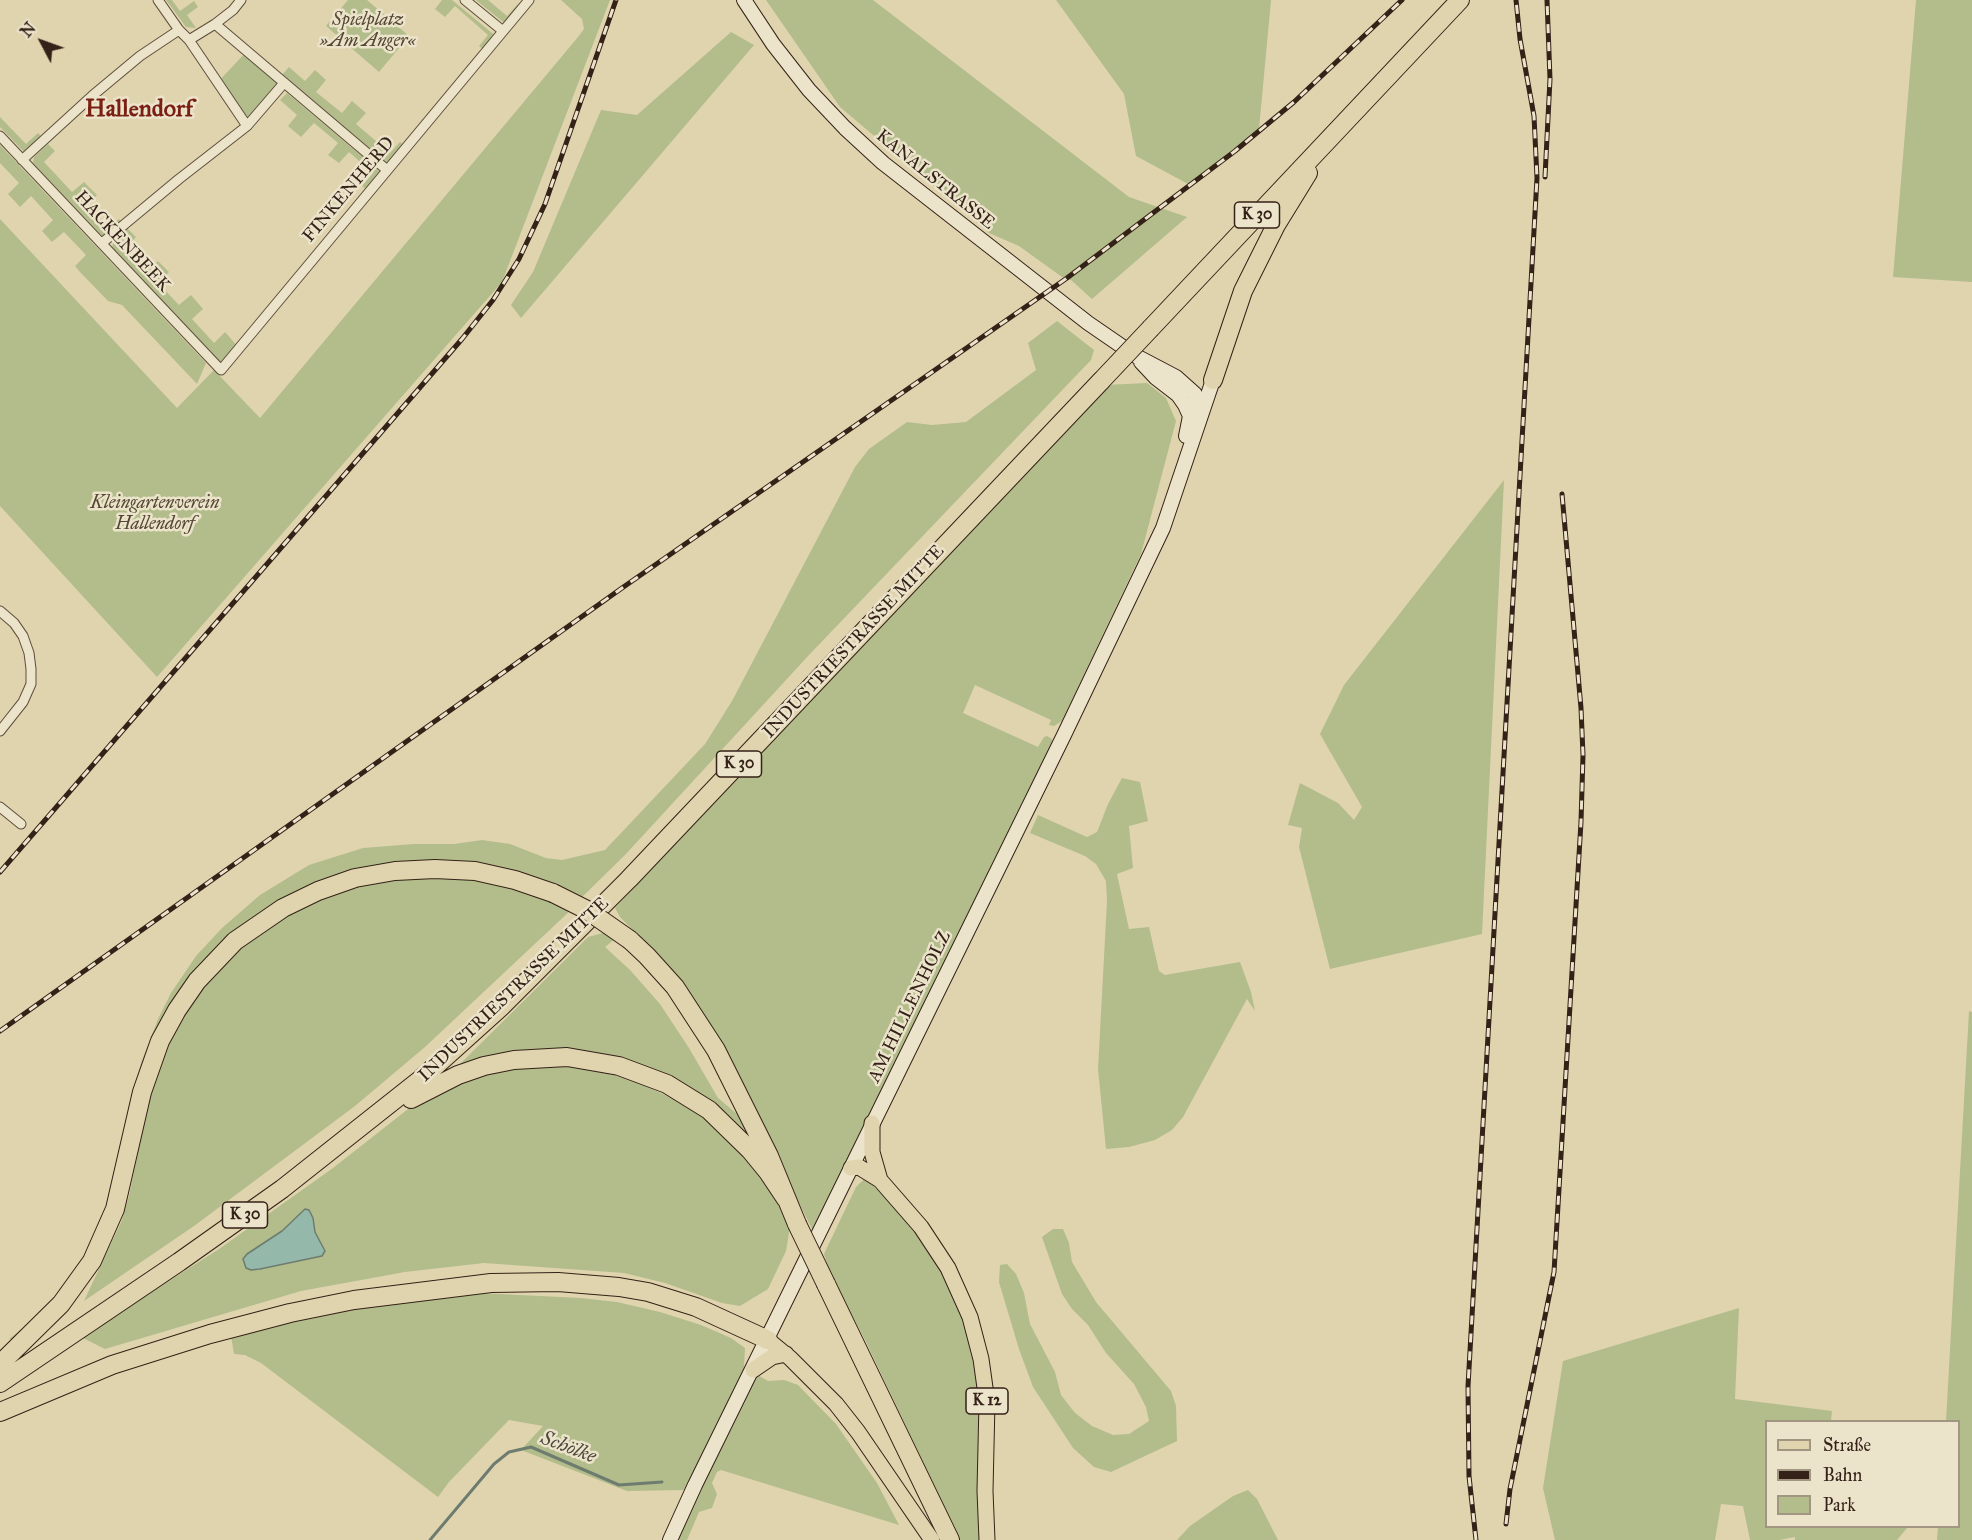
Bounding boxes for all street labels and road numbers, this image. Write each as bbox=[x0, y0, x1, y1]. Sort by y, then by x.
street label: KANALSTRASSE bbox=[871, 125, 999, 235]
street label: FINKENHERD bbox=[299, 133, 399, 247]
street label: HACKENBEEK bbox=[69, 187, 175, 297]
road number: K 30 bbox=[1234, 202, 1280, 228]
street label: INDUSTRIESTRASSE MITTE bbox=[759, 541, 949, 743]
road number: K 30 bbox=[716, 751, 762, 777]
street label: INDUSTRIESTRASSE MITTE bbox=[414, 893, 614, 1087]
street label: AM HILLENHOLZ bbox=[864, 928, 956, 1086]
road number: K 30 bbox=[222, 1202, 268, 1228]
road number: K 12 bbox=[966, 1388, 1008, 1414]

